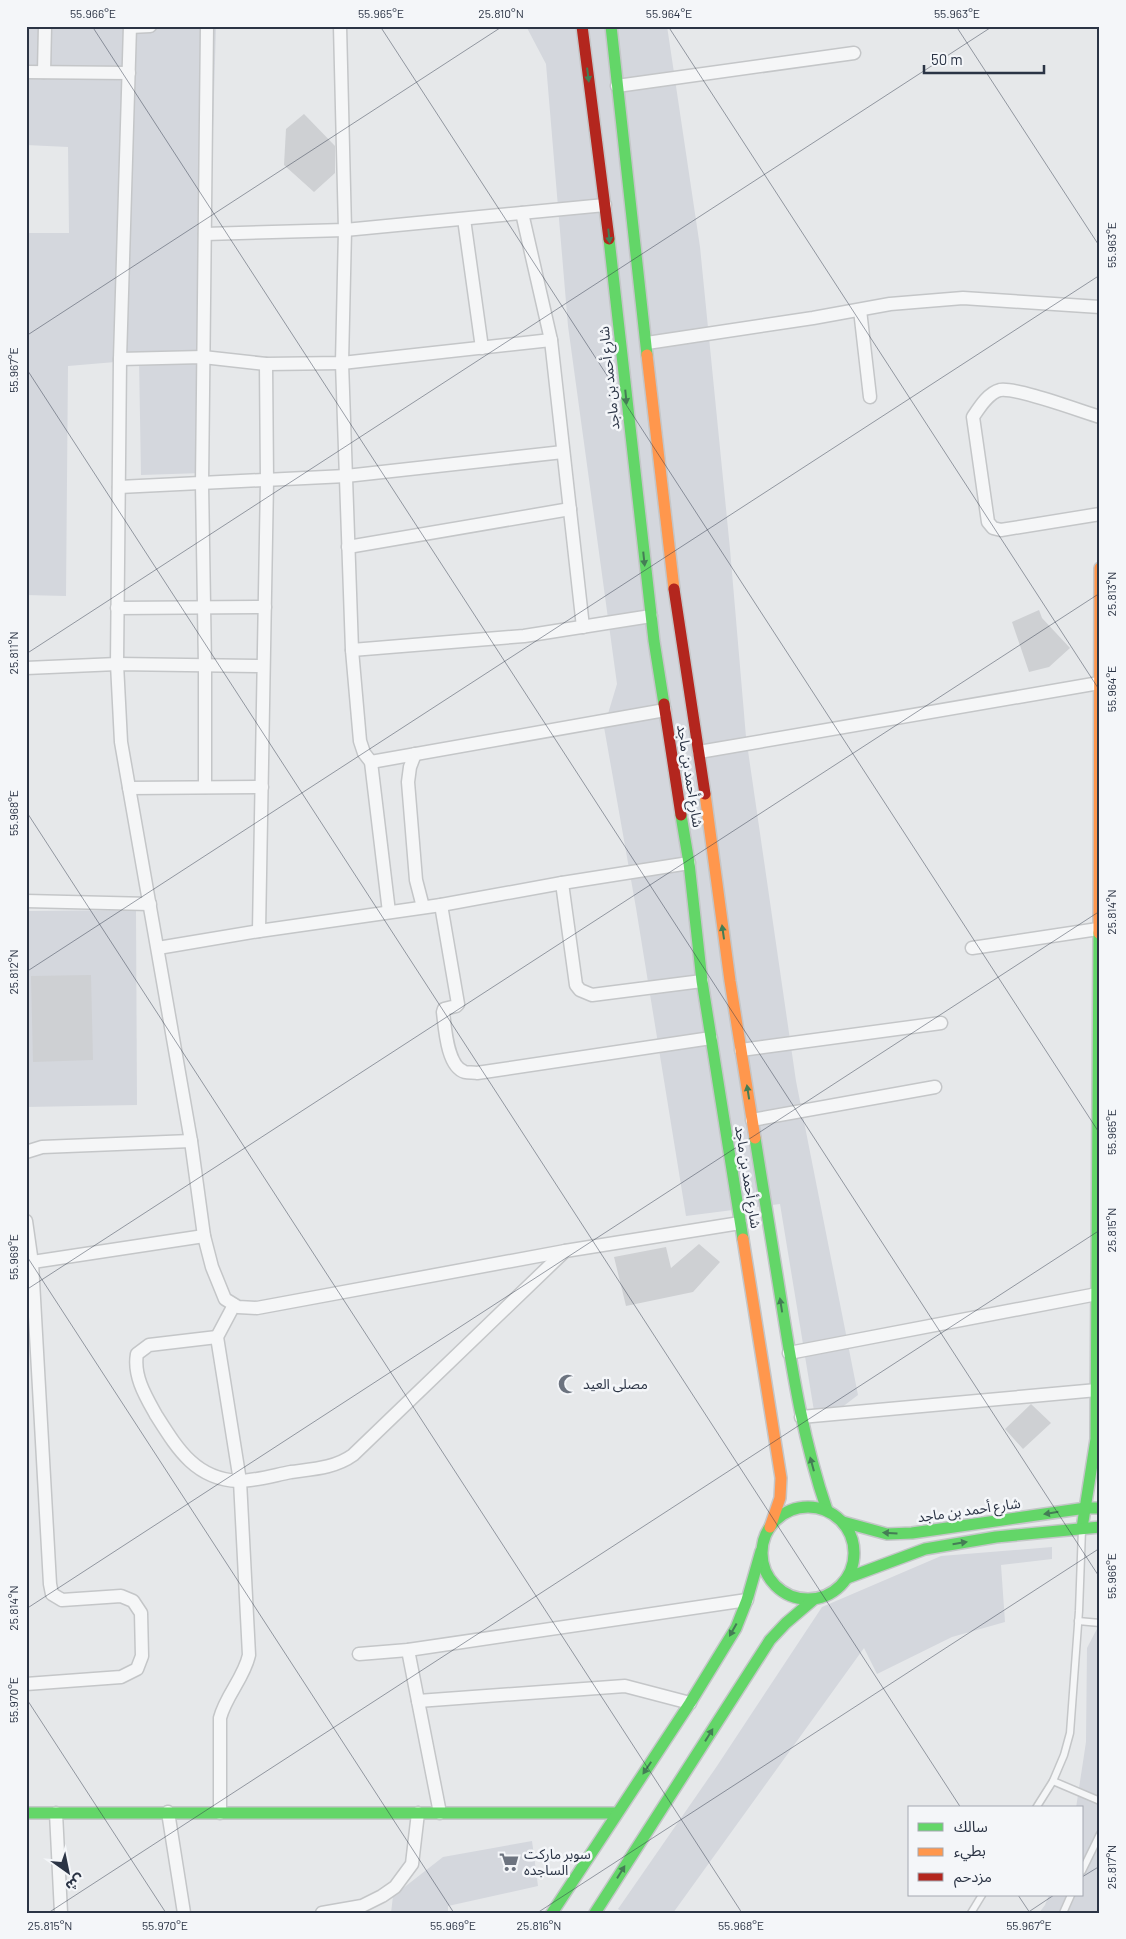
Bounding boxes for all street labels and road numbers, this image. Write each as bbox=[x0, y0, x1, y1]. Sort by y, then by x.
street label: شارع أحمد بن ماجد bbox=[595, 325, 625, 431]
street label: شارع أحمد بن ماجد bbox=[671, 723, 707, 829]
street label: شارع أحمد بن ماجد bbox=[729, 1124, 765, 1230]
street label: شارع أحمد بن ماجد bbox=[916, 1494, 1022, 1528]

